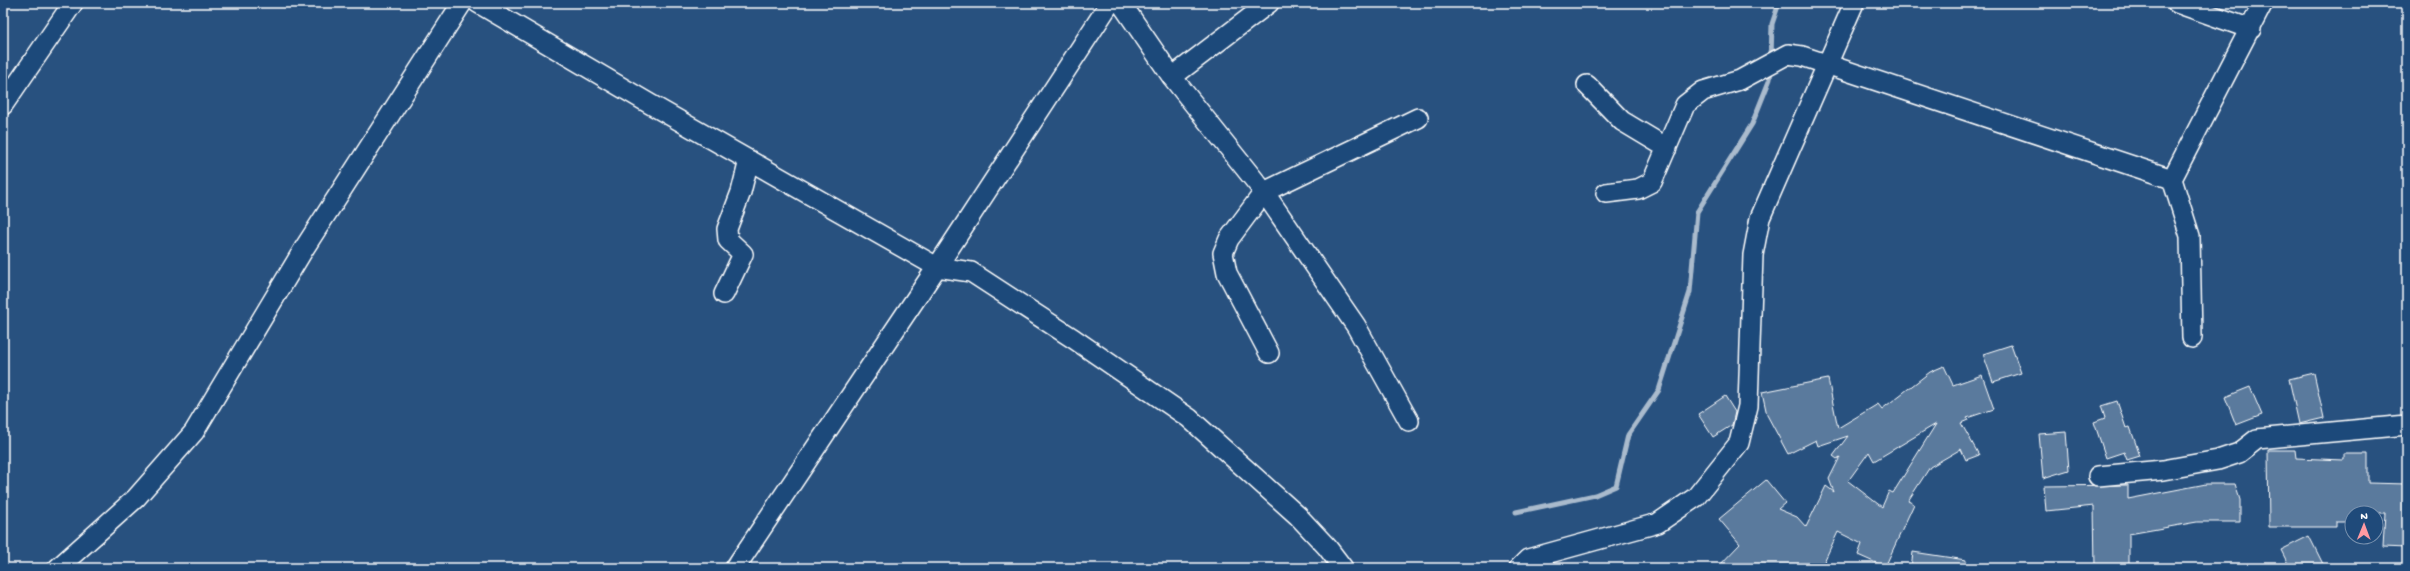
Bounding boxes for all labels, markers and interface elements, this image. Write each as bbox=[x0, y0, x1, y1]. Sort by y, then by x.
north arrow bbox=[2344, 505, 2384, 545]
text: N bbox=[2360, 511, 2368, 523]

